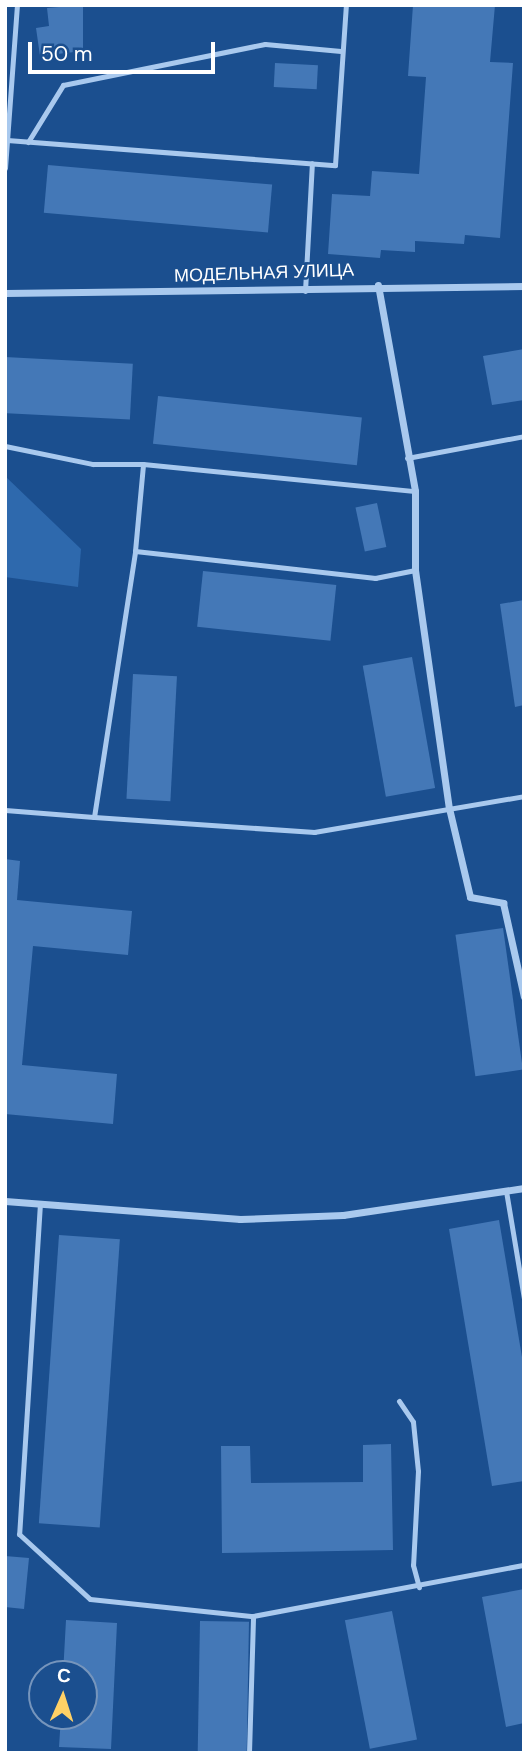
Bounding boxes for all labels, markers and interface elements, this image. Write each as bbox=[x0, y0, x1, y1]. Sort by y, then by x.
scale bar bbox=[32, 28, 219, 72]
text: 50 m bbox=[41, 40, 92, 68]
street label: МОДЕЛЬНАЯ УЛИЦА bbox=[174, 259, 354, 287]
north arrow bbox=[28, 1660, 98, 1730]
text: С bbox=[57, 1663, 72, 1688]

